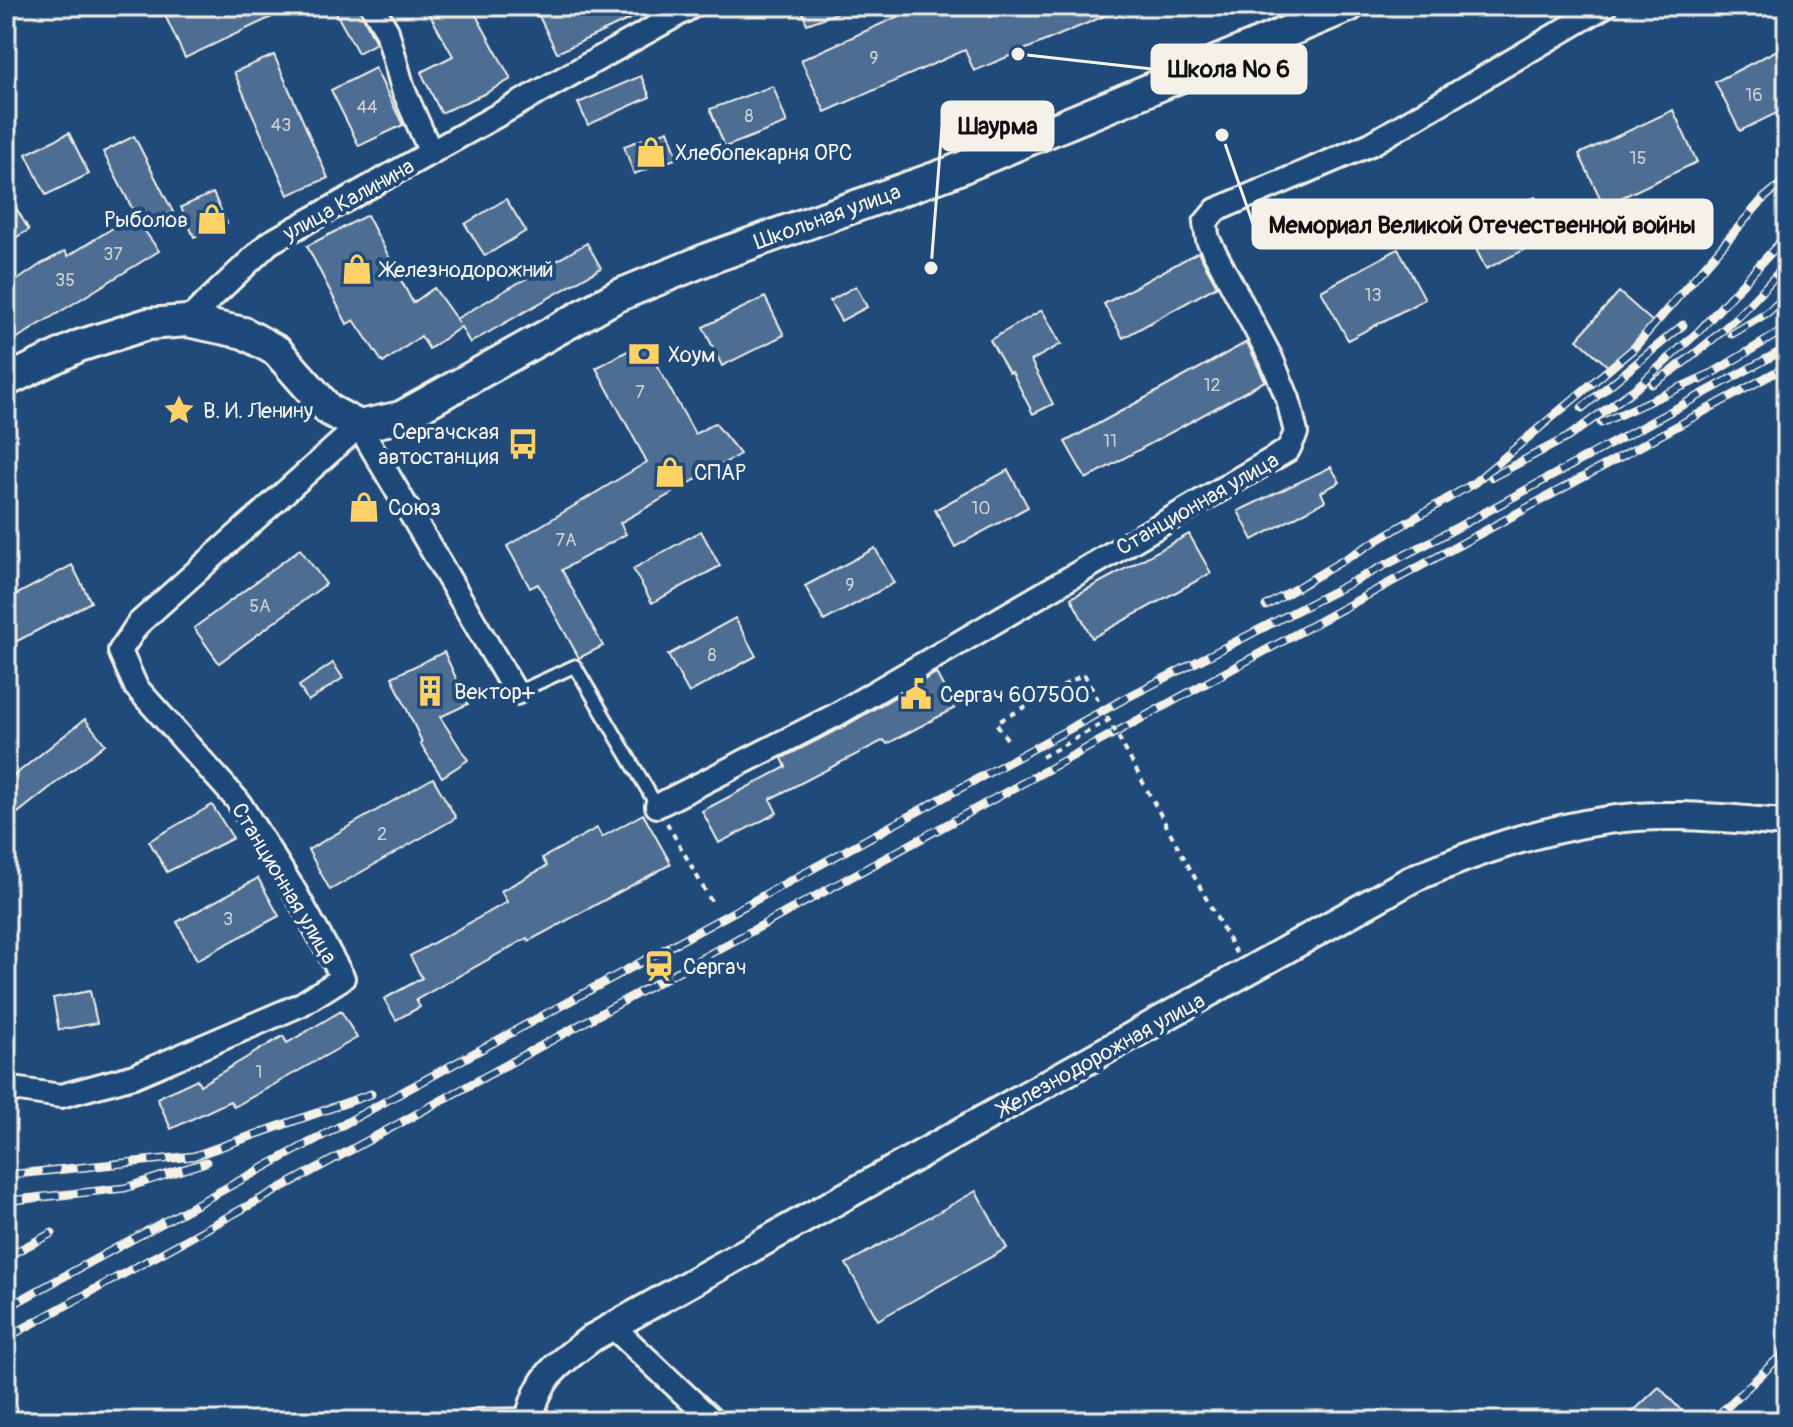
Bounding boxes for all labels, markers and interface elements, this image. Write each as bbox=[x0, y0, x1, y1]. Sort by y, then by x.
callout: Школа № 6 bbox=[1152, 45, 1306, 93]
house number: 9 bbox=[869, 47, 879, 70]
text: Школа № 6 bbox=[1167, 55, 1290, 84]
house number: 16 bbox=[1745, 84, 1763, 107]
house number: 44 bbox=[357, 96, 378, 119]
callout: Шаурма bbox=[942, 102, 1053, 150]
house number: 8 bbox=[744, 105, 754, 128]
text: Шаурма bbox=[957, 112, 1038, 141]
house number: 43 bbox=[271, 114, 291, 137]
shop icon: Хлебопекарня ОРС bbox=[634, 135, 668, 169]
place label: Хлебопекарня ОРС bbox=[675, 139, 852, 167]
house number: 15 bbox=[1630, 147, 1646, 170]
street label: улица Калинина bbox=[277, 152, 419, 248]
street label: Школьная улица bbox=[750, 177, 904, 256]
callout: Мемориал Великой Отечественной войны bbox=[1253, 200, 1712, 248]
shop icon: Рыболов bbox=[195, 202, 229, 236]
place label: Рыболов bbox=[104, 206, 188, 234]
text: Мемориал Великой Отечественной войны bbox=[1268, 211, 1696, 240]
house number: 37 bbox=[103, 243, 123, 266]
shop icon: Железнодорожний bbox=[340, 252, 374, 286]
place label: Железнодорожний bbox=[378, 256, 553, 284]
house number: 35 bbox=[55, 269, 75, 292]
house number: 13 bbox=[1364, 284, 1382, 307]
bank icon: Хоум bbox=[627, 337, 661, 371]
place label: Хоум bbox=[668, 341, 716, 369]
house number: 12 bbox=[1203, 374, 1221, 397]
house number: 7 bbox=[635, 381, 645, 404]
place icon: В. И. Ленину bbox=[162, 393, 196, 427]
place label: В. И. Ленину bbox=[203, 397, 313, 425]
place label: Сергачская автостанция bbox=[378, 418, 499, 471]
bus stop icon: Сергачская автостанция bbox=[506, 427, 540, 461]
house number: 11 bbox=[1103, 430, 1117, 453]
street label: Станционная улица bbox=[1111, 446, 1284, 562]
shop icon: СПАР bbox=[653, 455, 687, 489]
place label: СПАР bbox=[694, 459, 746, 487]
shop icon: Союз bbox=[347, 490, 381, 524]
place label: Союз bbox=[388, 494, 441, 522]
house number: 10 bbox=[971, 497, 991, 520]
house number: 7А bbox=[555, 529, 577, 552]
house number: 9 bbox=[845, 574, 855, 597]
house number: 5А bbox=[249, 595, 271, 618]
house number: 8 bbox=[707, 644, 717, 667]
building icon: Вектор+ bbox=[413, 674, 447, 708]
public building icon: Сергач 607500 bbox=[899, 677, 933, 711]
place label: Вектор+ bbox=[454, 678, 536, 706]
place label: Сергач 607500 bbox=[940, 681, 1090, 709]
street label: Станционная улица bbox=[225, 798, 343, 969]
house number: 2 bbox=[377, 823, 387, 846]
house number: 3 bbox=[223, 908, 233, 931]
station icon: Сергач bbox=[642, 949, 676, 983]
place label: Сергач bbox=[683, 953, 747, 981]
street label: Железнодорожная улица bbox=[991, 986, 1210, 1125]
house number: 1 bbox=[255, 1061, 263, 1084]

